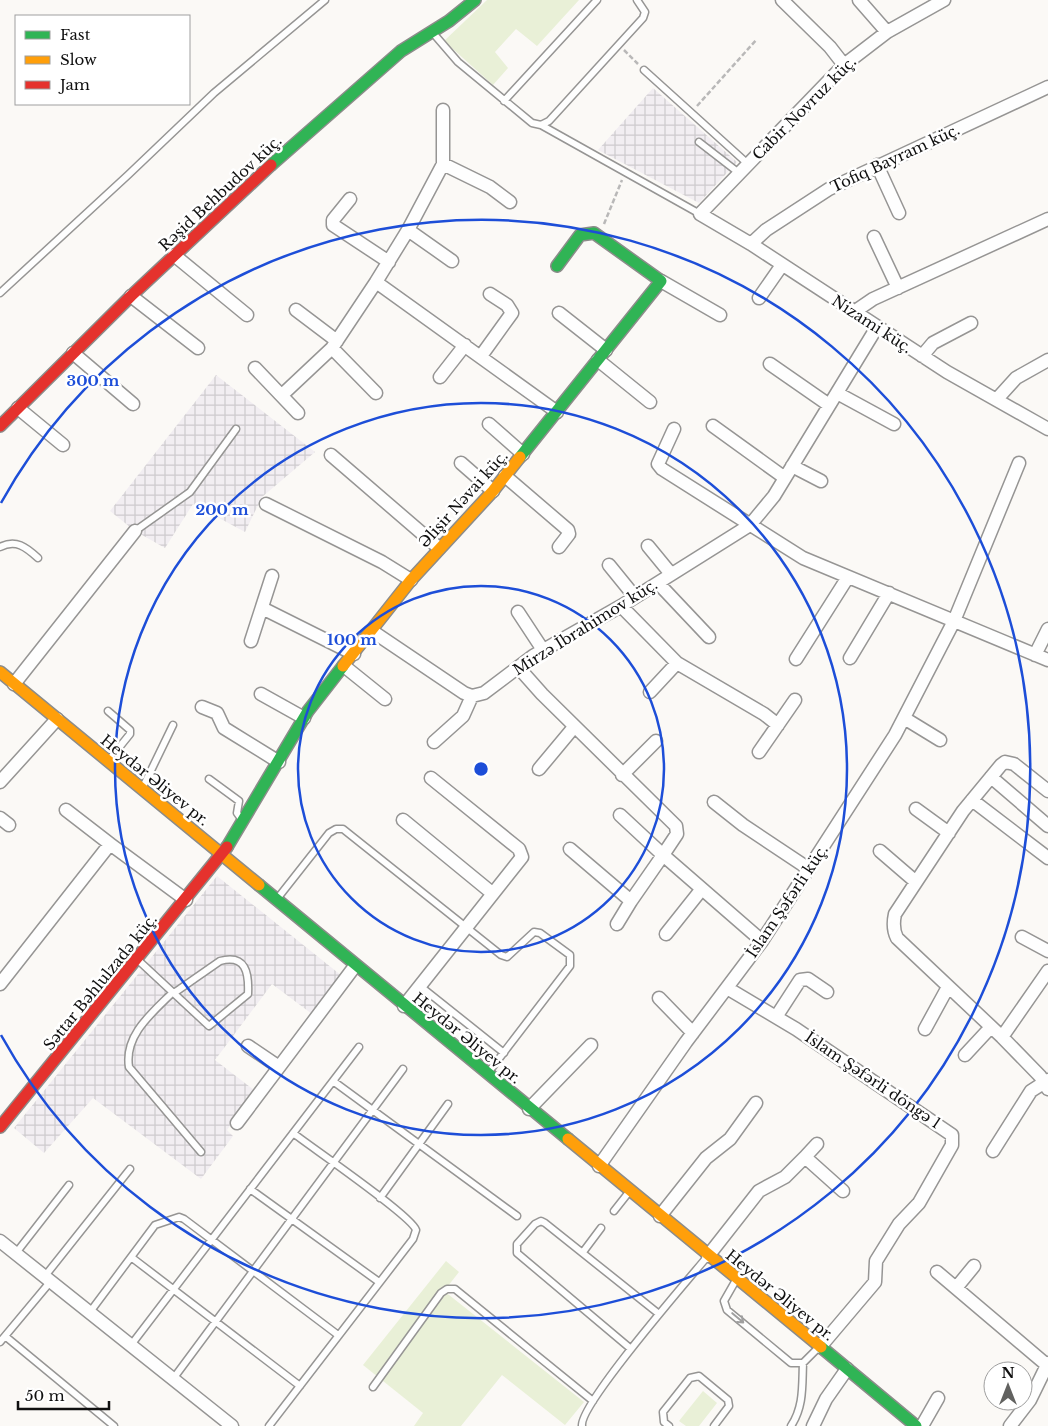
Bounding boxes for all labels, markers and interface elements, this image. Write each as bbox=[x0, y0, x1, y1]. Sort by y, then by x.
legend bbox=[15, 15, 190, 105]
text: Fast bbox=[60, 25, 91, 44]
text: Slow bbox=[60, 50, 97, 69]
street label: Cabir Novruz küç. bbox=[748, 52, 860, 164]
text: Jam bbox=[58, 75, 90, 94]
street label: Tofiq Bayram küç. bbox=[827, 120, 963, 196]
street label: Rəşid Behbudov küç. bbox=[155, 131, 285, 255]
street label: Nizami küç. bbox=[828, 291, 916, 357]
text: 300 m bbox=[67, 371, 120, 390]
street label: Əlişir Nəvai küç. bbox=[414, 446, 512, 552]
text: 200 m bbox=[196, 500, 249, 519]
street label: Mirzə İbrahimov küç. bbox=[509, 575, 661, 679]
text: 100 m bbox=[327, 630, 377, 649]
street label: Heydər Əliyev pr. bbox=[97, 730, 213, 830]
centre of rings bbox=[472, 760, 490, 778]
street label: İslam Şəfərli küç. bbox=[742, 841, 832, 961]
street label: Səttar Bəhlulzadə küç. bbox=[39, 910, 161, 1054]
street label: Heydər Əliyev pr. bbox=[409, 988, 525, 1088]
street label: İslam Şəfərli döngə 1 bbox=[801, 1027, 945, 1133]
street label: Heydər Əliyev pr. bbox=[722, 1245, 838, 1345]
one-way arrow bbox=[731, 1313, 744, 1324]
north arrow bbox=[983, 1361, 1033, 1411]
text: N bbox=[1001, 1364, 1015, 1382]
scale bar bbox=[18, 1378, 109, 1410]
text: 50 m bbox=[25, 1386, 65, 1405]

